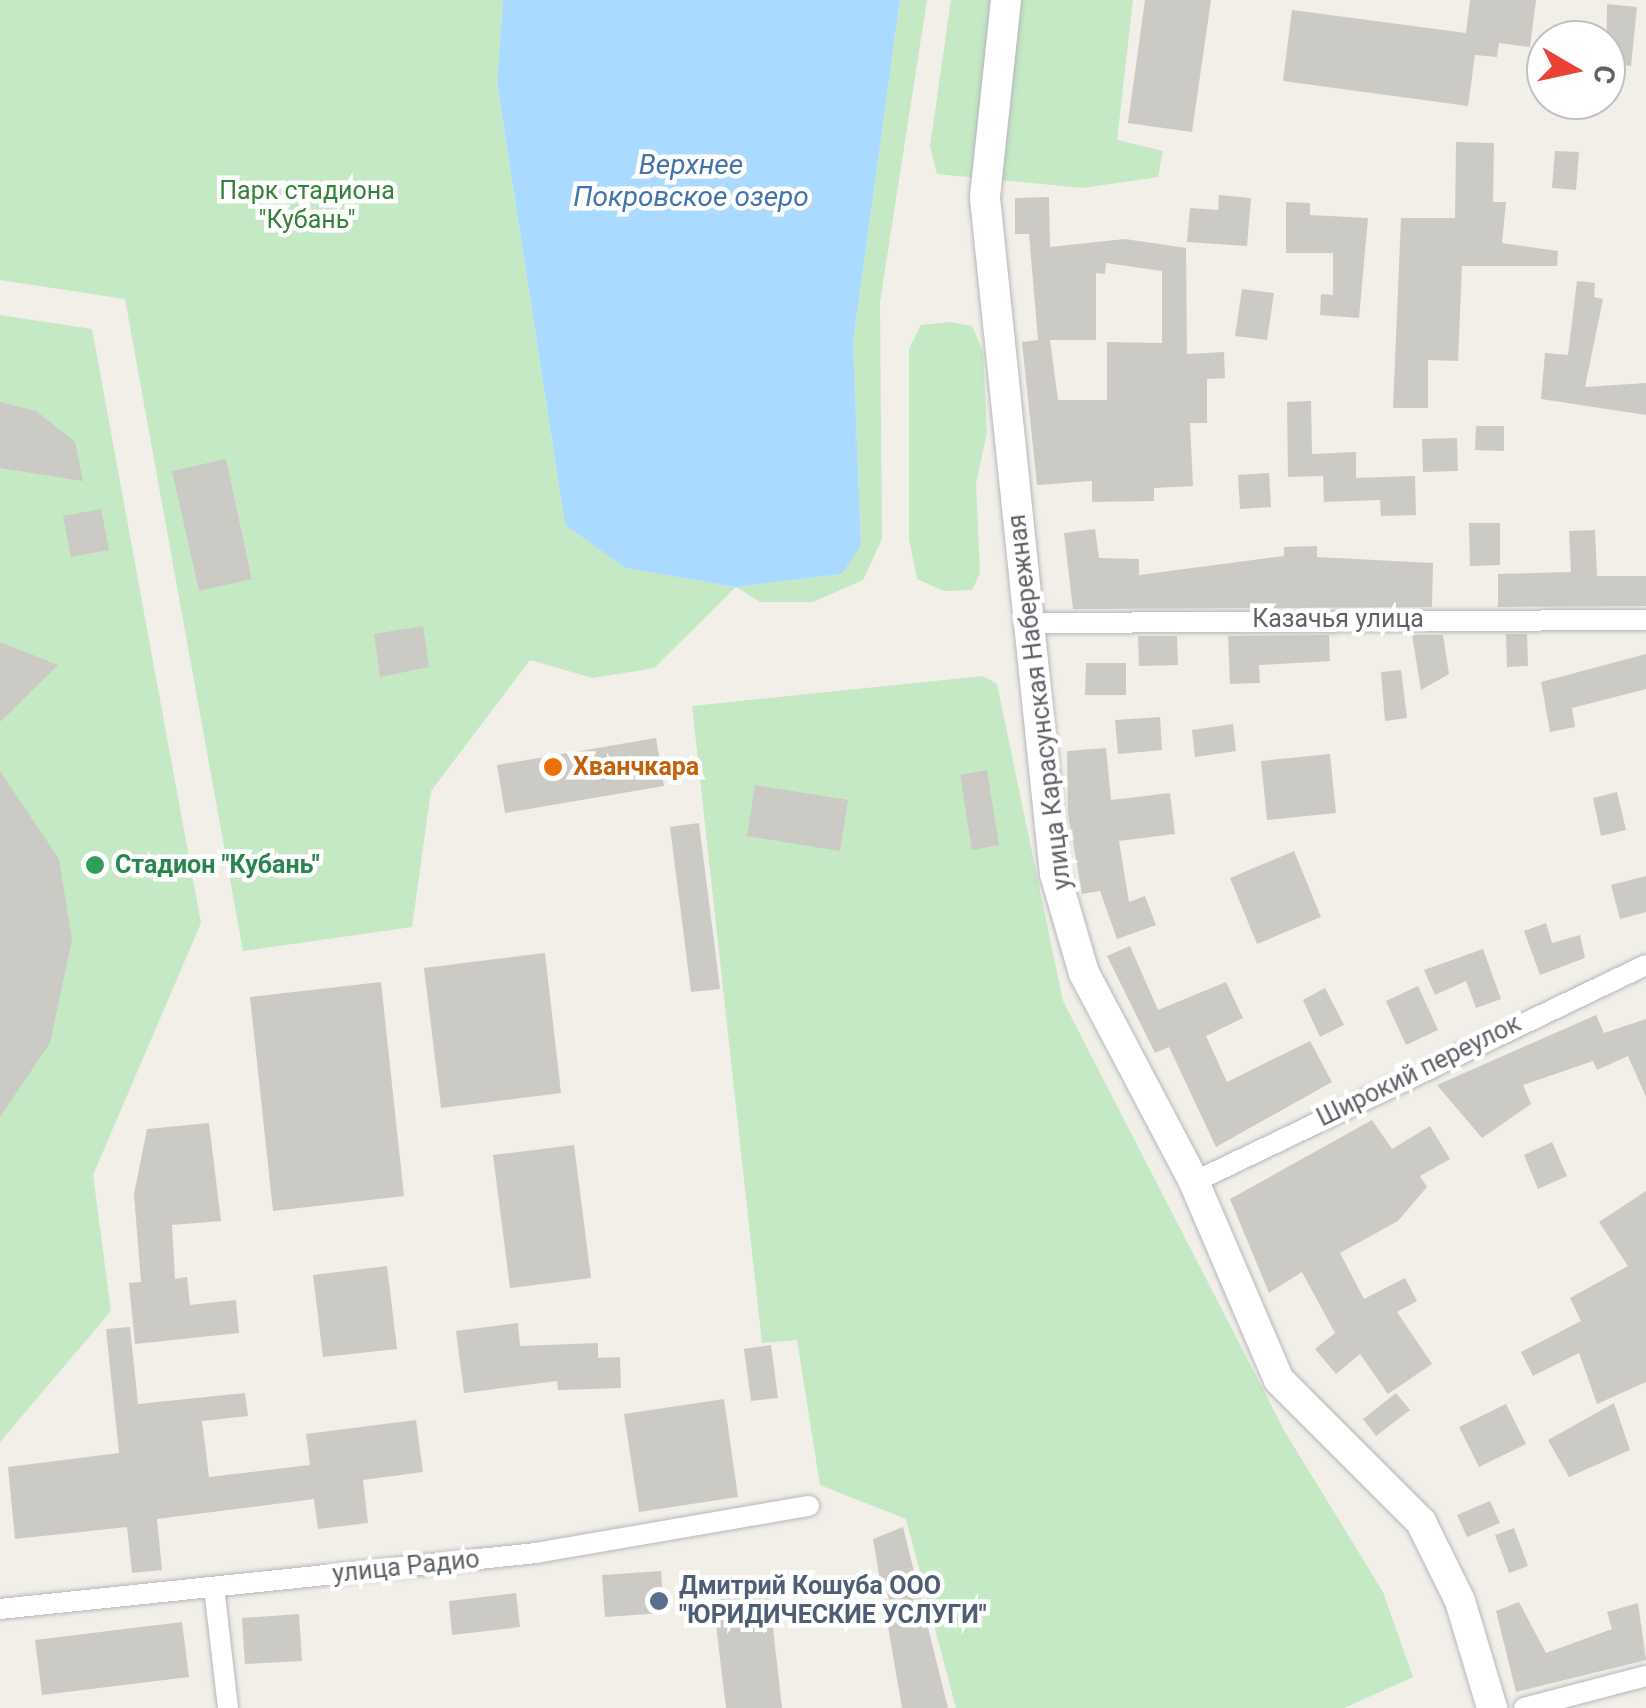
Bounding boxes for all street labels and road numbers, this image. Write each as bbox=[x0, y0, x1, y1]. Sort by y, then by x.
street label: улица Карасунская Набережная bbox=[1002, 512, 1078, 892]
street label: Казачья улица bbox=[1252, 604, 1424, 634]
street label: Широкий переулок bbox=[1312, 1009, 1526, 1133]
street label: улица Радио bbox=[331, 1544, 481, 1590]

